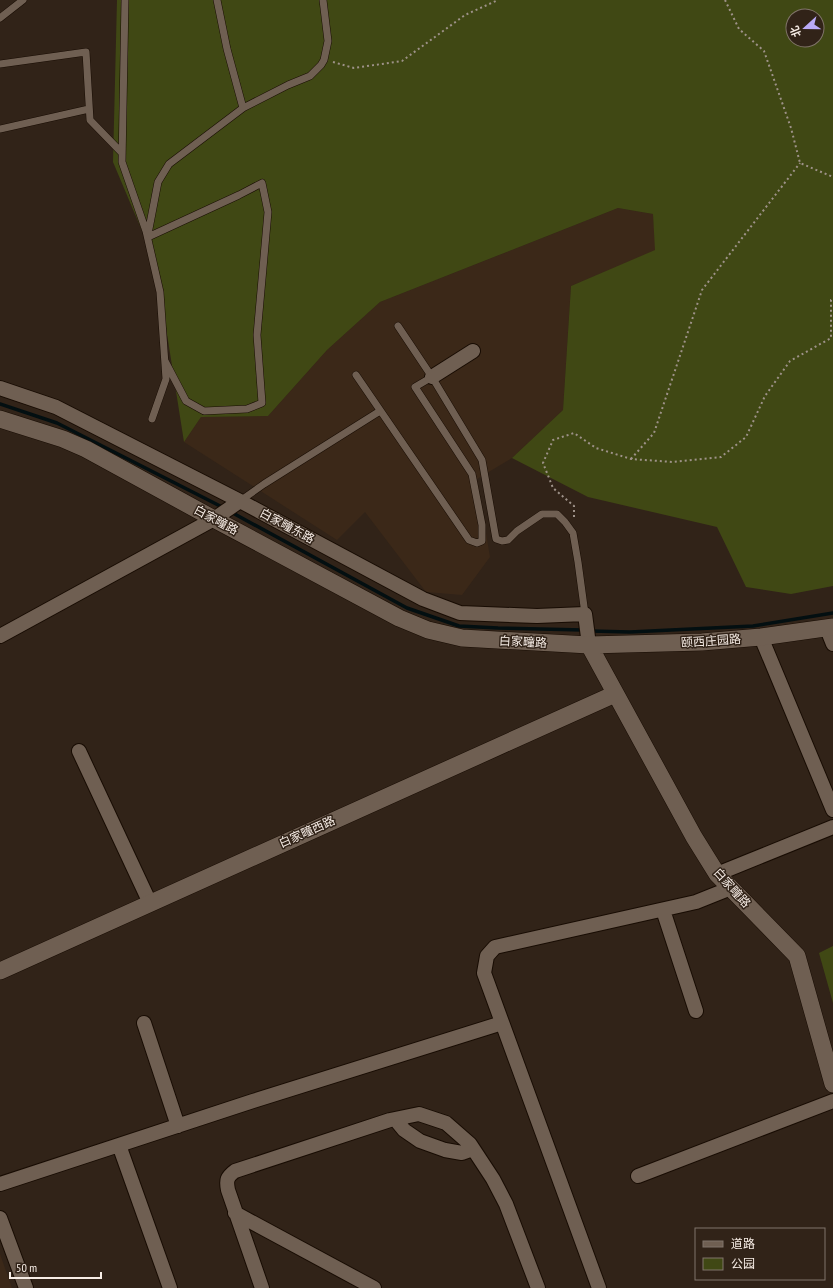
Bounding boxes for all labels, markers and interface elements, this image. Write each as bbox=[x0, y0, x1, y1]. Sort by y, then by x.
north arrow bbox=[785, 8, 825, 48]
text: 北 bbox=[787, 24, 804, 39]
street label: 白家疃路 bbox=[192, 502, 241, 537]
street label: 白家疃东路 bbox=[257, 505, 317, 546]
street label: 颐西庄园路 bbox=[681, 631, 741, 650]
street label: 白家疃路 bbox=[499, 633, 547, 650]
street label: 白家疃西路 bbox=[276, 812, 337, 851]
street label: 白家疃路 bbox=[711, 865, 754, 911]
legend bbox=[695, 1228, 825, 1280]
text: 道路 bbox=[731, 1236, 755, 1251]
scale bar bbox=[10, 1254, 101, 1280]
text: 公园 bbox=[731, 1256, 755, 1271]
text: 50 m bbox=[16, 1260, 37, 1275]

